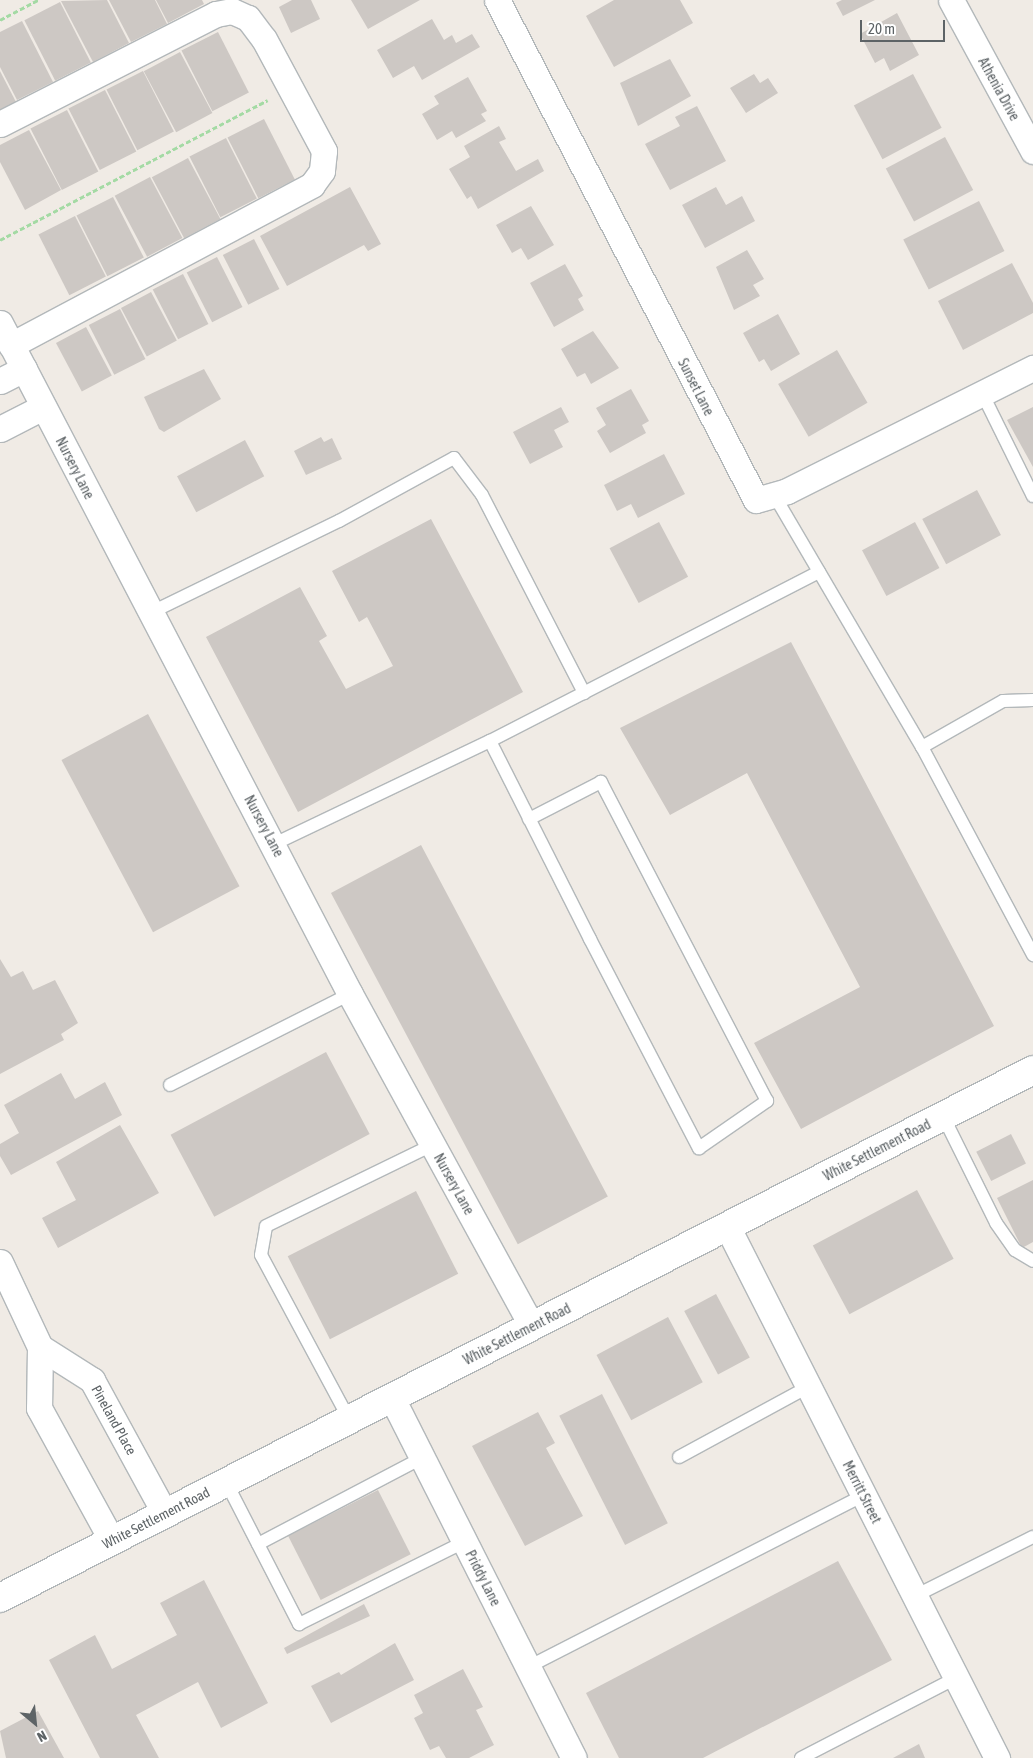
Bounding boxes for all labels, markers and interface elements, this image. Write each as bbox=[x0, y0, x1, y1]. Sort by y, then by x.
scale bar bbox=[863, 10, 948, 42]
text: 20 m bbox=[868, 20, 895, 37]
street label: Athenia Drive bbox=[975, 54, 1023, 124]
street label: Sunset Lane bbox=[674, 356, 718, 418]
street label: Nursery Lane bbox=[52, 434, 98, 502]
street label: Nursery Lane bbox=[241, 792, 287, 860]
street label: White Settlement Road bbox=[820, 1116, 934, 1184]
street label: Nursery Lane bbox=[430, 1150, 478, 1218]
street label: White Settlement Road bbox=[460, 1300, 574, 1368]
street label: Pineland Place bbox=[88, 1382, 140, 1458]
street label: Merritt Street bbox=[839, 1458, 885, 1526]
street label: White Settlement Road bbox=[99, 1484, 213, 1552]
street label: Priddy Lane bbox=[462, 1547, 504, 1609]
north arrow bbox=[10, 1698, 60, 1748]
text: N bbox=[35, 1727, 49, 1745]

